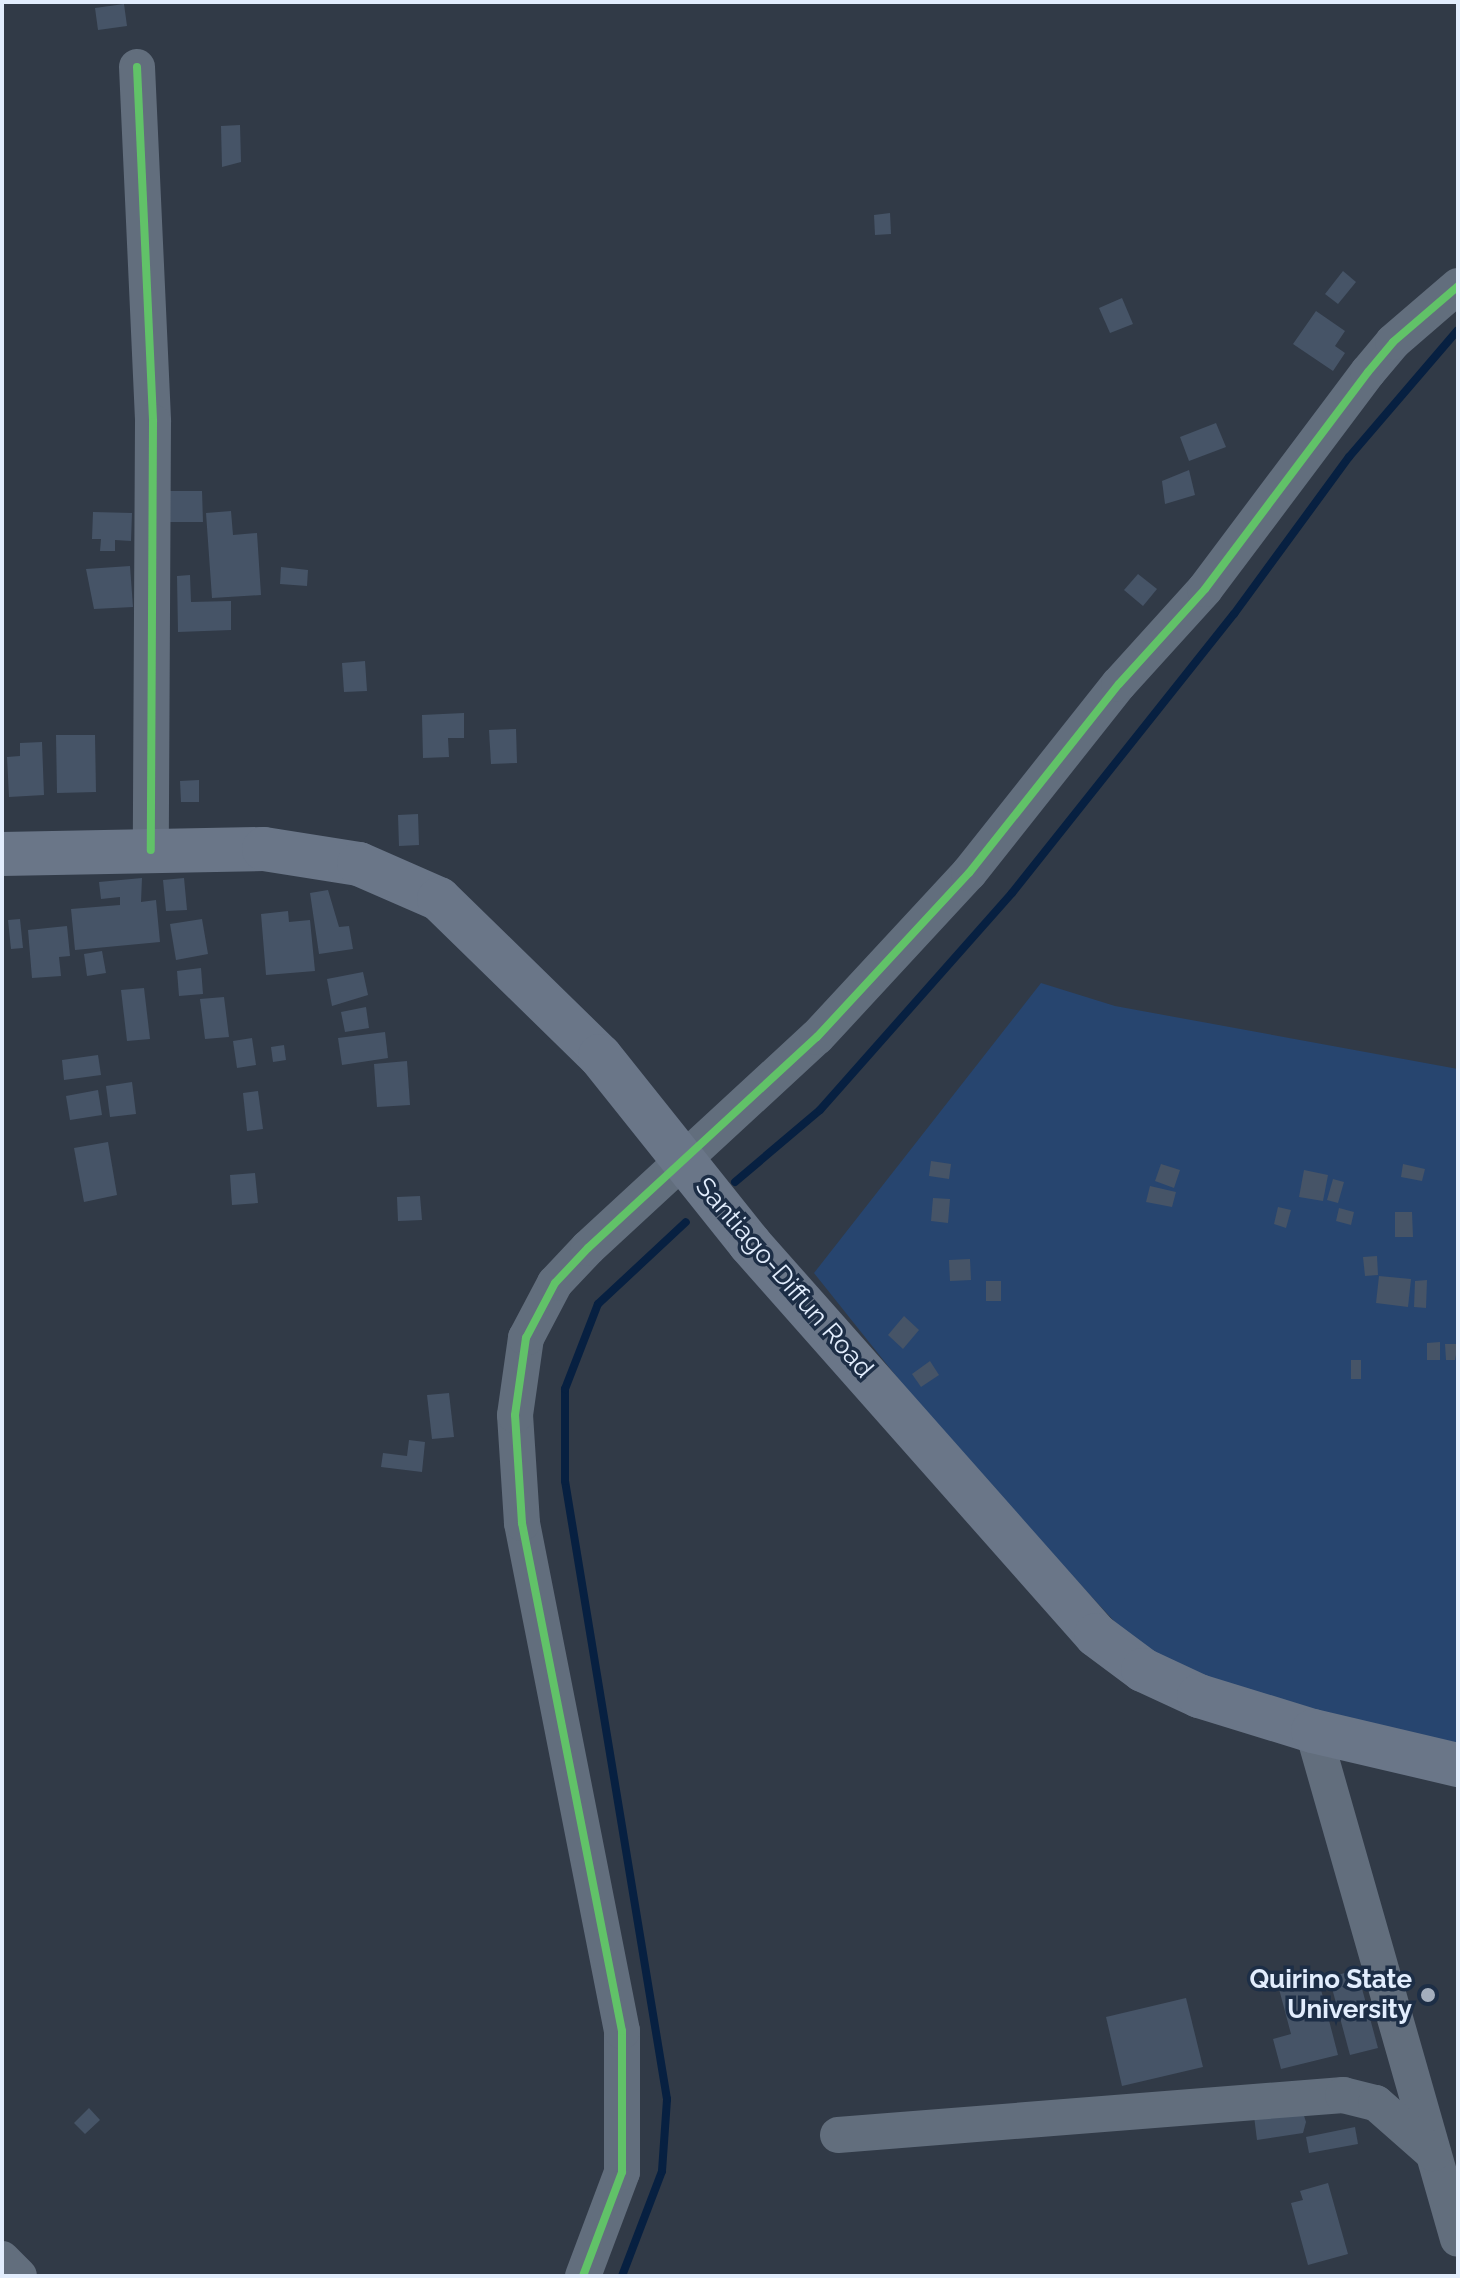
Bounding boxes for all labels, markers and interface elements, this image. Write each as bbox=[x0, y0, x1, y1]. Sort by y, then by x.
street label: Santiago-Diffun Road bbox=[689, 1172, 879, 1384]
place label: Quirino State University bbox=[1249, 1964, 1412, 2026]
marker: Quirino State University bbox=[1419, 1986, 1437, 2004]

